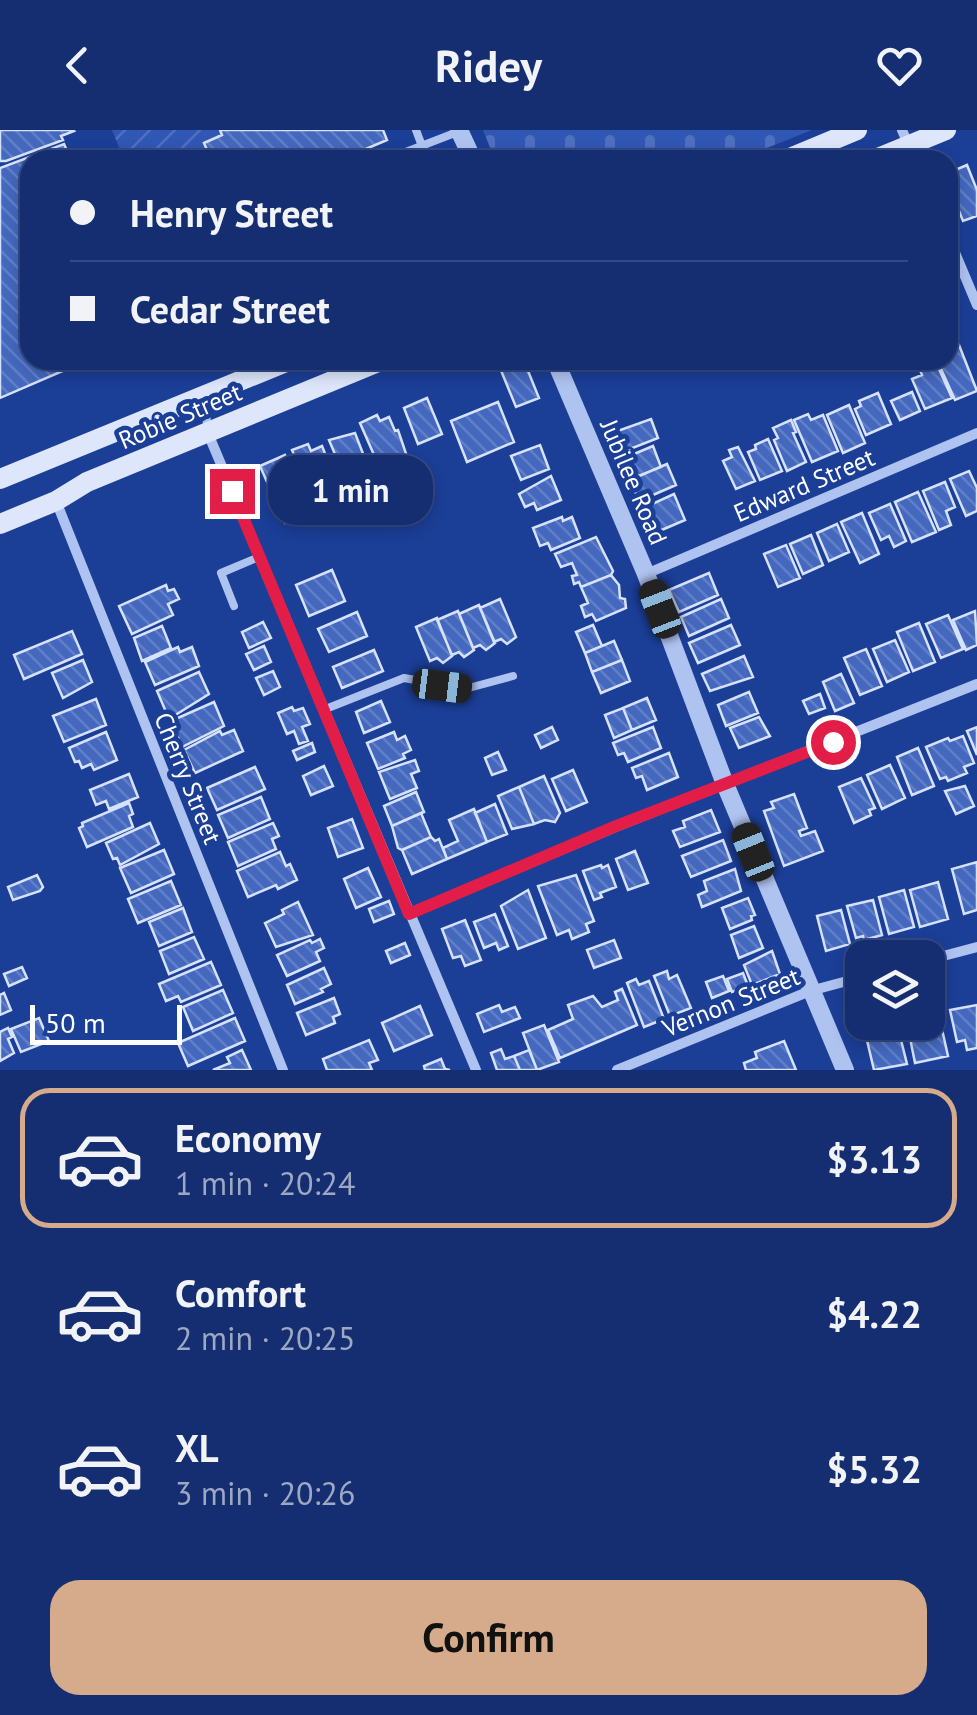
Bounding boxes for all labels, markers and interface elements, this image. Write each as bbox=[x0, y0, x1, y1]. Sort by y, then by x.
text: Ridey bbox=[435, 36, 542, 94]
icon: back bbox=[50, 38, 105, 93]
icon: heart bbox=[872, 38, 927, 93]
text: Henry Street bbox=[130, 188, 333, 237]
text: Cedar Street bbox=[130, 284, 330, 333]
street label: Robie Street bbox=[114, 376, 247, 456]
street label: Jubilee Road bbox=[593, 414, 675, 549]
street label: Edward Street bbox=[729, 441, 880, 529]
callout: 1 min bbox=[267, 456, 432, 526]
route end bbox=[210, 469, 255, 514]
text: 1 min bbox=[311, 469, 390, 511]
car bbox=[635, 576, 685, 642]
car bbox=[410, 667, 474, 705]
street label: Cherry Street bbox=[147, 708, 229, 849]
route start bbox=[811, 720, 856, 765]
car bbox=[728, 819, 778, 885]
map controls bbox=[845, 940, 945, 1040]
button: layers bbox=[845, 940, 945, 1040]
street label: Vernon Street bbox=[657, 960, 805, 1044]
scale bar bbox=[30, 1000, 182, 1044]
text: 50 m bbox=[45, 1004, 106, 1041]
icon: car bbox=[55, 1113, 145, 1203]
text: Economy bbox=[175, 1113, 321, 1162]
text: $3.13 bbox=[826, 1134, 922, 1183]
text: 1 min · 20:24 bbox=[175, 1162, 355, 1204]
icon: car bbox=[55, 1268, 145, 1358]
text: Comfort bbox=[175, 1268, 306, 1317]
text: $4.22 bbox=[826, 1289, 922, 1338]
text: 2 min · 20:25 bbox=[175, 1317, 355, 1359]
icon: car bbox=[55, 1423, 145, 1513]
text: XL bbox=[175, 1423, 219, 1472]
text: $5.32 bbox=[826, 1444, 922, 1493]
text: 3 min · 20:26 bbox=[175, 1472, 355, 1514]
button: Confirm bbox=[50, 1580, 927, 1695]

